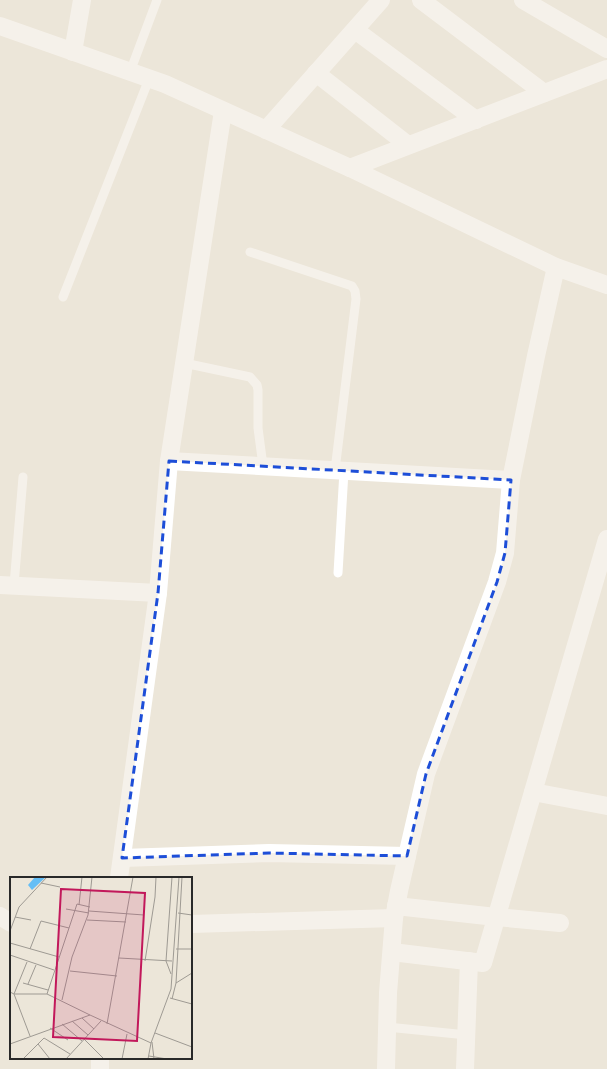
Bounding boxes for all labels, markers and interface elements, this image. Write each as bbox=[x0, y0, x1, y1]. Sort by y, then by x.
inset map bbox=[10, 877, 192, 1059]

